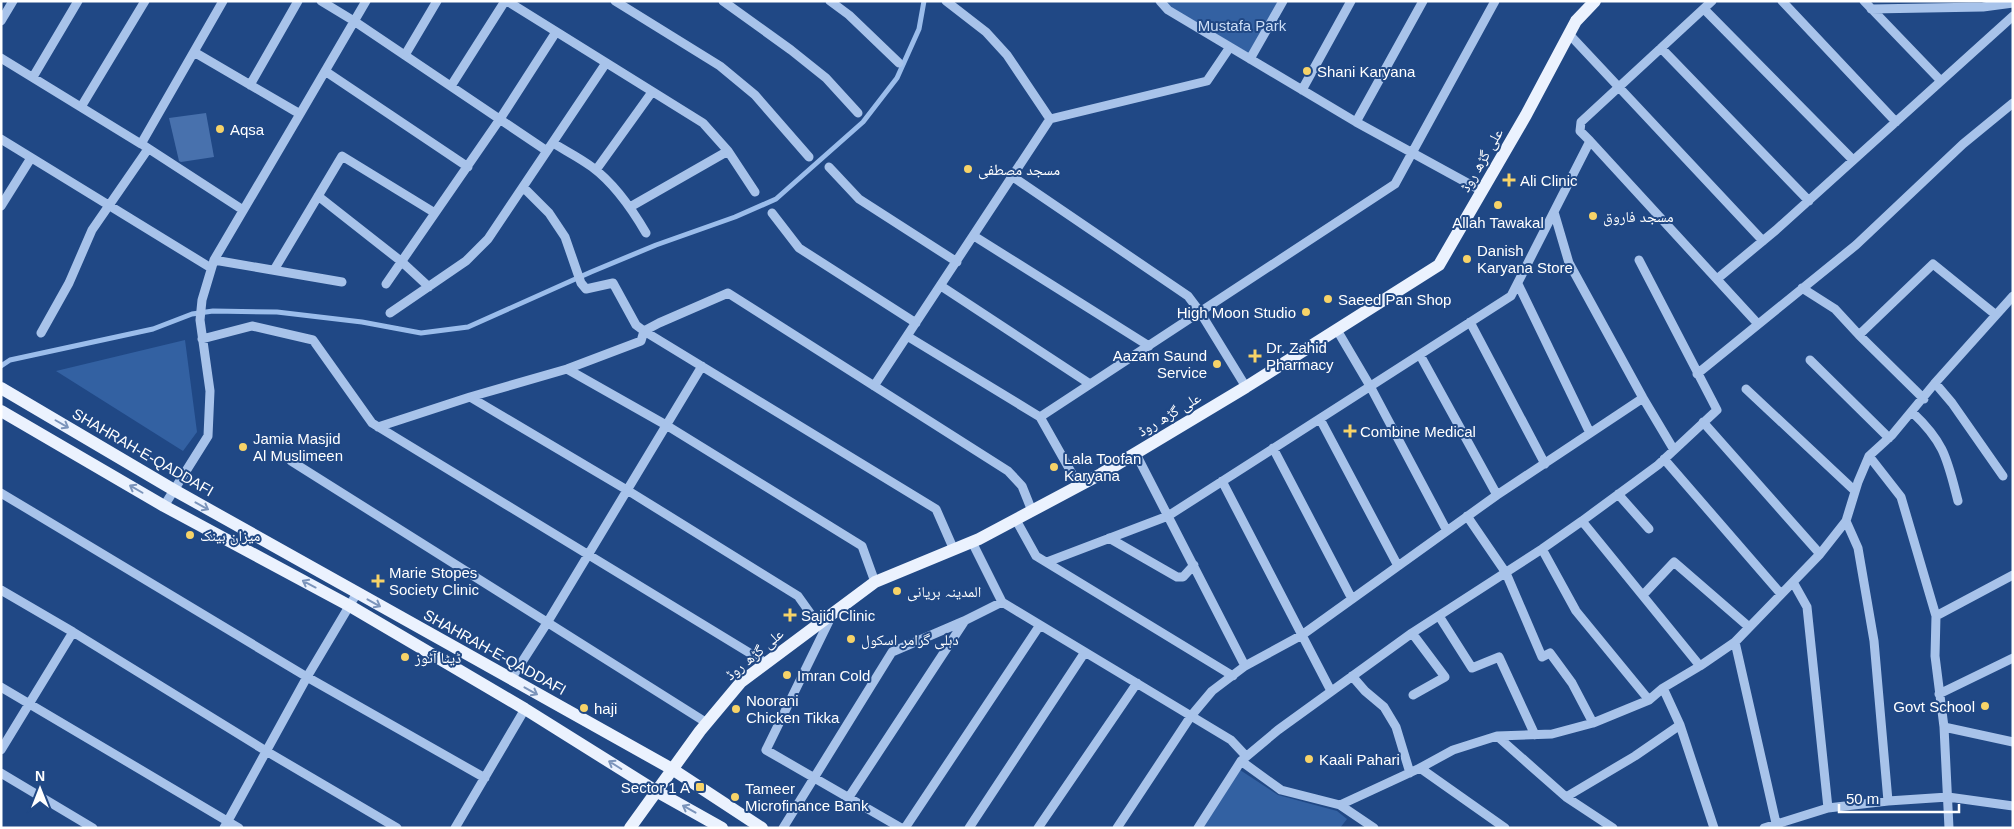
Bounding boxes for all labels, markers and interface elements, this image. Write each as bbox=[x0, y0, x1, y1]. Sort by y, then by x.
park label: Mustafa Park bbox=[1198, 17, 1287, 34]
place label: Shani Karyana bbox=[1317, 63, 1416, 80]
marker: Shani Karyana bbox=[1301, 65, 1313, 77]
place label: Aqsa bbox=[230, 121, 265, 138]
marker: Aqsa bbox=[214, 123, 226, 135]
street label: علی گڑھ روڈ bbox=[1456, 125, 1508, 196]
place label: مسجد مصطفی bbox=[978, 161, 1060, 180]
marker: مسجد مصطفی bbox=[962, 163, 974, 175]
place label: Ali Clinic bbox=[1520, 172, 1578, 189]
marker: Ali Clinic bbox=[1502, 173, 1516, 187]
marker: Allah Tawakal bbox=[1492, 199, 1504, 211]
place label: مسجد فاروق bbox=[1603, 208, 1674, 227]
marker: مسجد فاروق bbox=[1587, 210, 1599, 222]
place label: Allah Tawakal bbox=[1452, 214, 1544, 231]
place label: Danish Karyana Store bbox=[1477, 242, 1573, 276]
marker: Danish Karyana Store bbox=[1461, 253, 1473, 265]
place label: Saeed Pan Shop bbox=[1338, 291, 1451, 308]
marker: Saeed Pan Shop bbox=[1322, 293, 1334, 305]
place label: High Moon Studio bbox=[1177, 304, 1296, 321]
marker: High Moon Studio bbox=[1300, 306, 1312, 318]
place label: Dr. Zahid Pharmacy bbox=[1266, 339, 1334, 373]
place label: Aazam Saund Service bbox=[1113, 347, 1207, 381]
marker: Dr. Zahid Pharmacy bbox=[1248, 349, 1262, 363]
marker: Aazam Saund Service bbox=[1211, 358, 1223, 370]
street label: علی گڑھ روڈ bbox=[1134, 388, 1205, 441]
street label: SHAHRAH-E-QADDAFI bbox=[69, 405, 217, 499]
one-way arrow bbox=[54, 419, 68, 429]
place label: Combine Medical bbox=[1360, 423, 1476, 440]
marker: Combine Medical bbox=[1344, 425, 1356, 437]
place label: Jamia Masjid Al Muslimeen bbox=[253, 430, 343, 464]
marker: Jamia Masjid Al Muslimeen bbox=[237, 441, 249, 453]
place label: Lala Toofan Karyana bbox=[1064, 450, 1141, 484]
marker: Lala Toofan Karyana bbox=[1048, 461, 1060, 473]
one-way arrow bbox=[129, 484, 143, 494]
one-way arrow bbox=[195, 501, 210, 511]
place label: میزان بینک bbox=[200, 527, 261, 546]
marker: میزان بینک bbox=[184, 529, 196, 541]
place label: Marie Stopes Society Clinic bbox=[389, 564, 480, 598]
marker: Marie Stopes Society Clinic bbox=[371, 574, 385, 588]
one-way arrow bbox=[302, 579, 317, 589]
place label: المدینہ بریانی bbox=[907, 583, 981, 602]
marker: المدینہ بریانی bbox=[891, 585, 903, 597]
one-way arrow bbox=[367, 598, 382, 608]
street label: SHAHRAH-E-QADDAFI bbox=[421, 606, 569, 698]
place label: Sajid Clinic bbox=[801, 607, 876, 624]
marker: Sajid Clinic bbox=[783, 608, 797, 622]
street label: علی گڑھ روڈ bbox=[721, 625, 788, 685]
place label: دہلی گرامر اسکول bbox=[861, 631, 959, 650]
marker: دہلی گرامر اسکول bbox=[845, 633, 857, 645]
place label: ڈیٹا آٹوز bbox=[414, 649, 461, 667]
marker: ڈیٹا آٹوز bbox=[399, 651, 411, 663]
place label: Imran Cold bbox=[797, 667, 870, 684]
marker: Imran Cold bbox=[781, 669, 793, 681]
one-way arrow bbox=[524, 686, 539, 696]
place label: Noorani Chicken Tikka bbox=[746, 692, 840, 726]
place label: Govt School bbox=[1893, 698, 1975, 715]
place label: haji bbox=[594, 700, 617, 717]
marker: Govt School bbox=[1979, 700, 1991, 712]
marker: haji bbox=[578, 702, 590, 714]
marker: Noorani Chicken Tikka bbox=[730, 703, 742, 715]
place label: Kaali Pahari bbox=[1319, 751, 1400, 768]
marker: Kaali Pahari bbox=[1303, 753, 1315, 765]
one-way arrow bbox=[608, 760, 622, 770]
north arrow bbox=[15, 764, 65, 814]
text: N bbox=[35, 768, 45, 784]
place label: Sector 1 A bbox=[621, 779, 690, 796]
place label: Tameer Microfinance Bank bbox=[745, 780, 869, 814]
marker: Sector 1 A bbox=[694, 781, 706, 793]
scale bar bbox=[1839, 782, 1959, 814]
text: 50 m bbox=[1846, 790, 1879, 807]
marker: Tameer Microfinance Bank bbox=[729, 791, 741, 803]
one-way arrow bbox=[682, 804, 696, 814]

